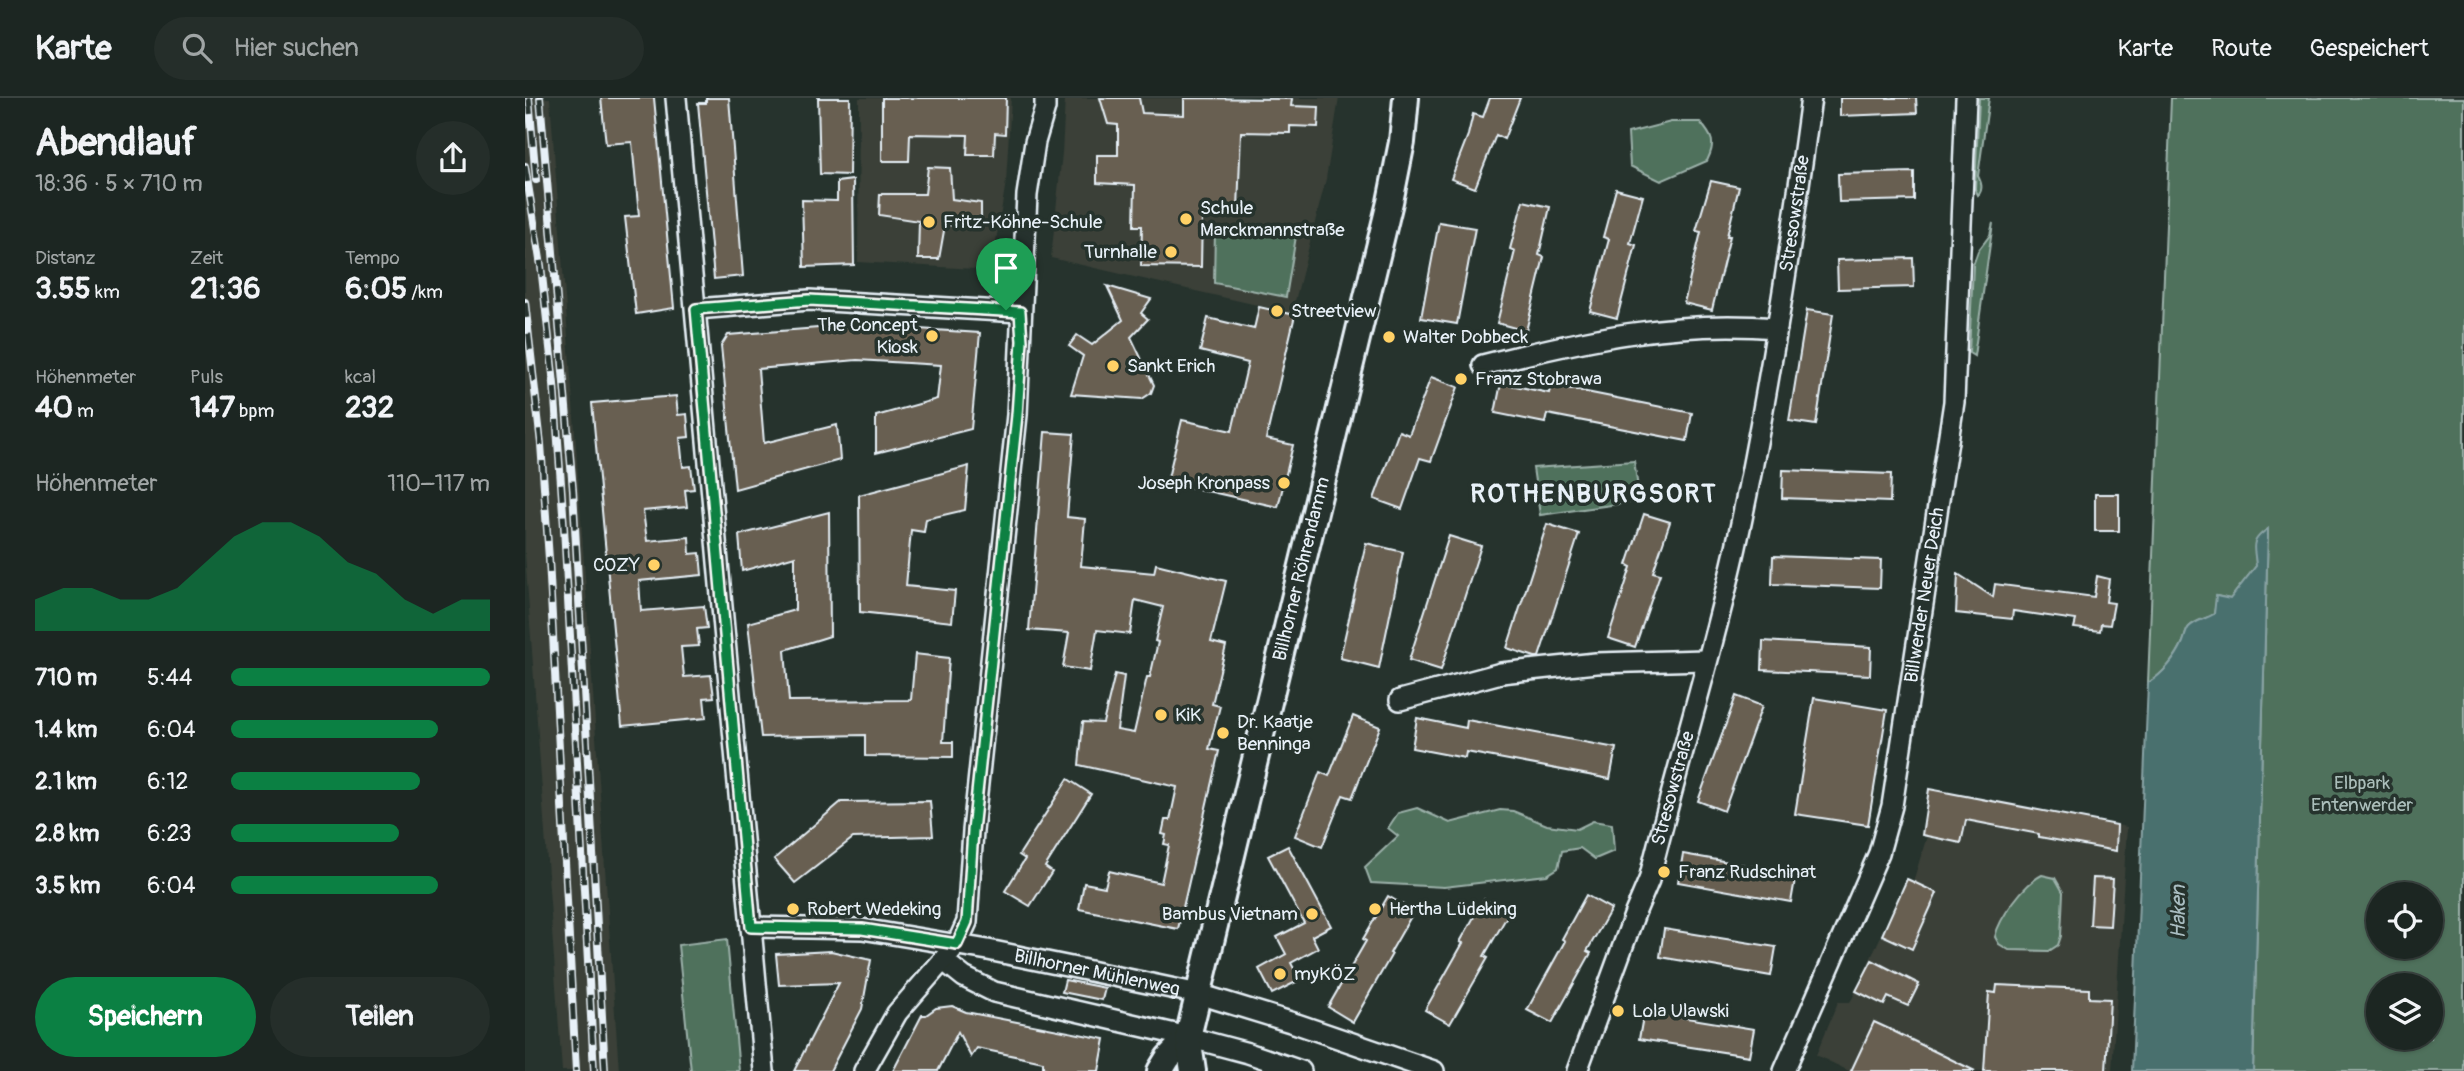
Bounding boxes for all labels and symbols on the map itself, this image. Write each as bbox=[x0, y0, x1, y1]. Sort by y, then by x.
street label: Stresowstraße bbox=[1774, 153, 1815, 273]
place label: Schule Marckmannstraße bbox=[1200, 196, 1345, 242]
place label: Fritz-Köhne-Schule bbox=[943, 210, 1103, 234]
marker: Schule Marckmannstraße bbox=[1178, 211, 1194, 227]
marker: Fritz-Köhne-Schule bbox=[921, 214, 937, 230]
pin bbox=[976, 238, 1036, 310]
place label: Turnhalle bbox=[1084, 240, 1158, 264]
marker: Turnhalle bbox=[1163, 244, 1179, 260]
place label: Streetview bbox=[1291, 299, 1377, 323]
marker: Streetview bbox=[1269, 303, 1285, 319]
place label: The Concept Kiosk bbox=[817, 313, 918, 359]
place label: Walter Dobbeck bbox=[1403, 325, 1528, 349]
marker: The Concept Kiosk bbox=[924, 328, 940, 344]
marker: Walter Dobbeck bbox=[1381, 329, 1397, 345]
place label: Sankt Erich bbox=[1127, 354, 1215, 378]
marker: Sankt Erich bbox=[1105, 358, 1121, 374]
place label: Franz Stobrawa bbox=[1475, 367, 1602, 391]
marker: Franz Stobrawa bbox=[1453, 371, 1469, 387]
place label: Joseph Kronpass bbox=[1137, 471, 1270, 495]
street label: Billhorner Röhrendamm bbox=[1267, 474, 1335, 663]
marker: Joseph Kronpass bbox=[1276, 475, 1292, 491]
district label: ROTHENBURGSORT bbox=[1470, 478, 1718, 510]
street label: Billwerder Neuer Deich bbox=[1899, 506, 1950, 684]
place label: COZY bbox=[593, 553, 640, 577]
marker: COZY bbox=[646, 557, 662, 573]
place label: KiK bbox=[1175, 703, 1201, 727]
marker: KiK bbox=[1153, 707, 1169, 723]
place label: Dr. Kaatje Benninga bbox=[1237, 710, 1313, 756]
marker: Dr. Kaatje Benninga bbox=[1215, 725, 1231, 741]
street label: Stresowstraße bbox=[1646, 728, 1700, 848]
park label: Elbpark Entenwerder bbox=[2311, 771, 2413, 817]
place label: Franz Rudschinat bbox=[1678, 860, 1817, 884]
marker: Franz Rudschinat bbox=[1656, 864, 1672, 880]
water label: Haken bbox=[2165, 884, 2192, 939]
place label: Robert Wedeking bbox=[807, 897, 941, 921]
place label: Hertha Lüdeking bbox=[1389, 897, 1517, 921]
marker: Robert Wedeking bbox=[785, 901, 801, 917]
marker: Hertha Lüdeking bbox=[1367, 901, 1383, 917]
place label: Bambus Vietnam bbox=[1162, 902, 1298, 926]
marker: Bambus Vietnam bbox=[1304, 906, 1320, 922]
street label: Billhorner Mühlenweg bbox=[1012, 944, 1182, 1002]
place label: myKÖZ bbox=[1294, 962, 1356, 986]
marker: myKÖZ bbox=[1272, 966, 1288, 982]
place label: Lola Ulawski bbox=[1632, 999, 1729, 1023]
marker: Lola Ulawski bbox=[1610, 1003, 1626, 1019]

